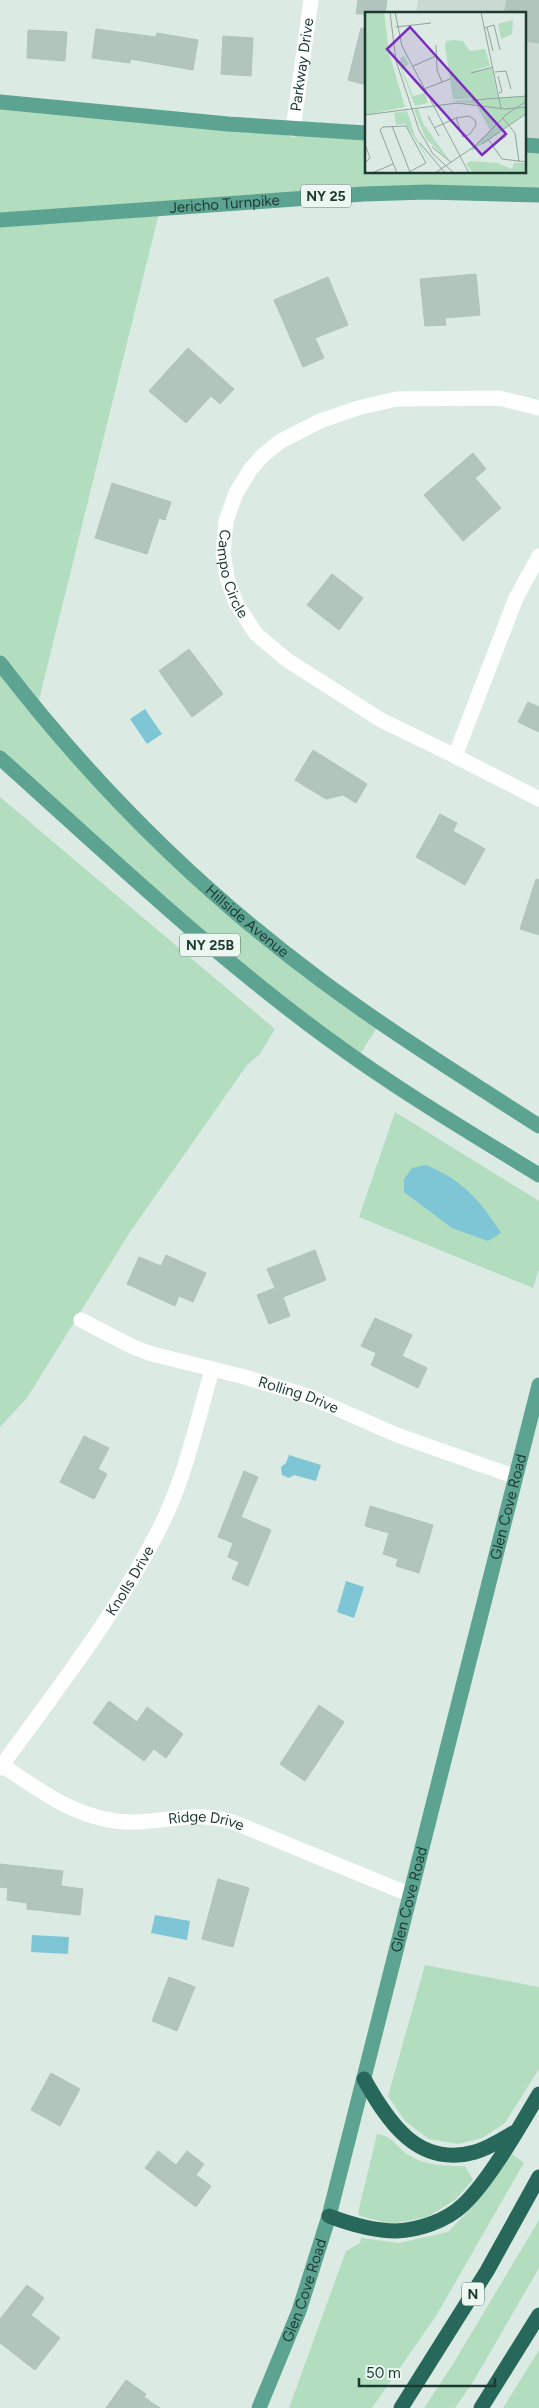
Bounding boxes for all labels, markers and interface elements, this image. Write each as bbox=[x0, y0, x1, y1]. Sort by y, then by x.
inset map bbox=[365, 12, 526, 174]
street label: Parkway Drive bbox=[287, 17, 317, 112]
road number: NY 25 bbox=[301, 185, 351, 208]
street label: Jericho Turnpike bbox=[169, 191, 280, 217]
street label: Campo Circle bbox=[213, 529, 252, 621]
street label: Hillside Avenue bbox=[202, 881, 292, 961]
road number: NY 25B bbox=[180, 934, 240, 956]
street label: Rolling Drive bbox=[256, 1373, 341, 1417]
street label: Glen Cove Road bbox=[486, 1452, 530, 1562]
street label: Knolls Drive bbox=[102, 1543, 158, 1619]
street label: Ridge Drive bbox=[167, 1808, 247, 1835]
street label: Glen Cove Road bbox=[387, 1845, 431, 1954]
street label: Glen Cove Road bbox=[278, 2236, 330, 2345]
road number: N bbox=[462, 2282, 484, 2306]
scale bar bbox=[359, 2356, 495, 2388]
text: 50 m bbox=[366, 2364, 401, 2382]

